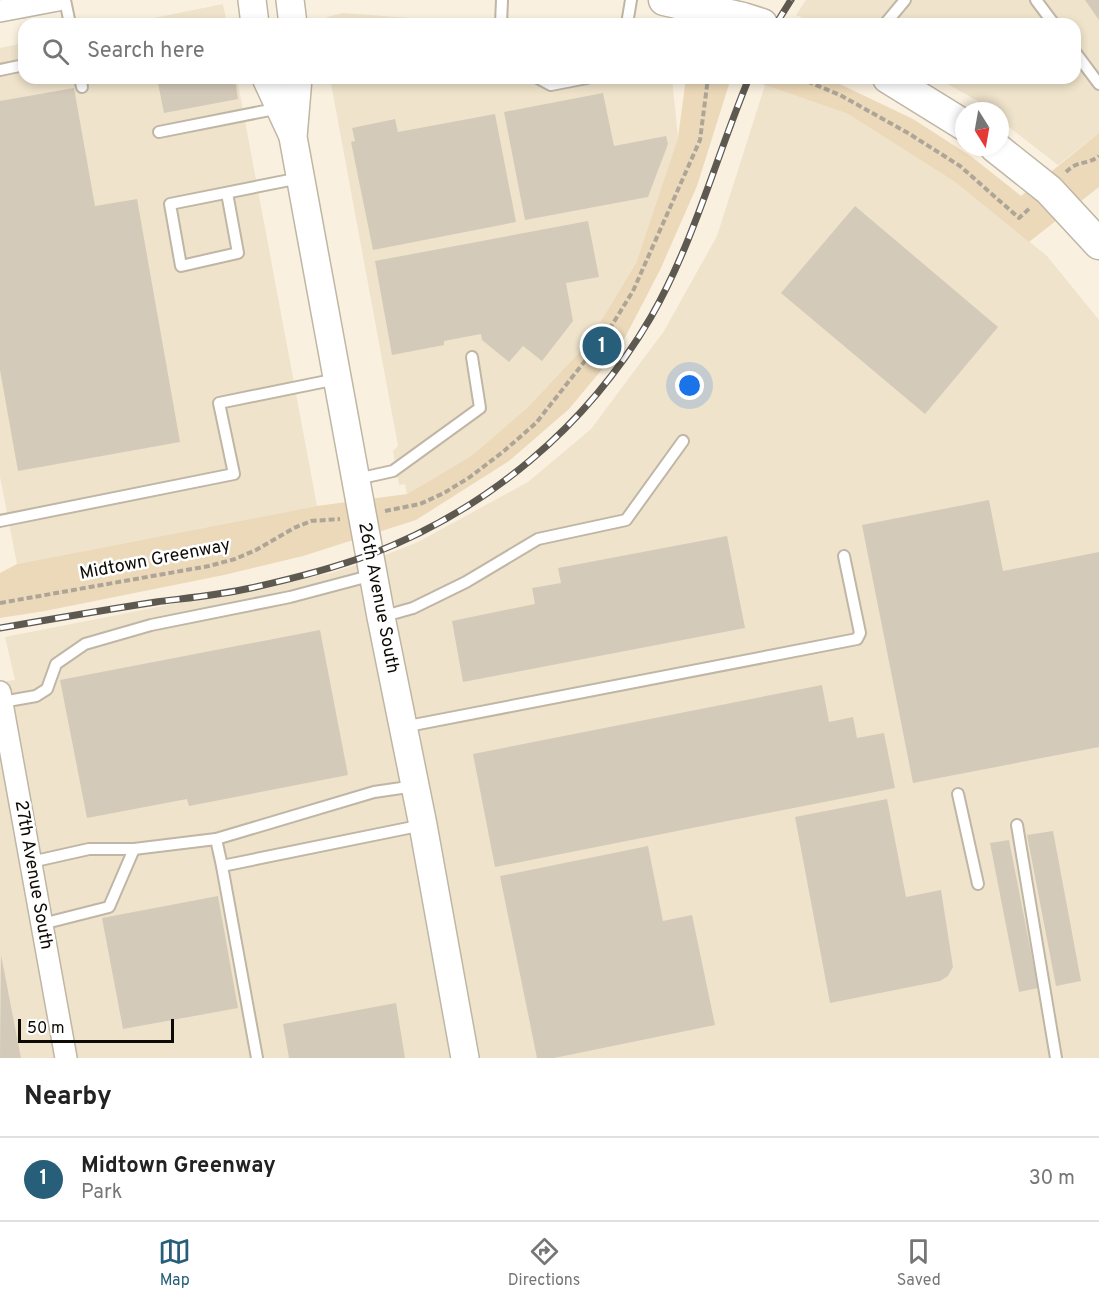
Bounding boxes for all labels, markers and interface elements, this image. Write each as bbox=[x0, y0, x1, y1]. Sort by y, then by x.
search box bbox=[18, 18, 1081, 84]
icon: search bbox=[39, 35, 72, 68]
text: Search here bbox=[87, 38, 205, 65]
north arrow bbox=[955, 102, 1009, 156]
pin: 1 bbox=[582, 324, 622, 368]
your location bbox=[675, 371, 704, 400]
street label: 26th Avenue South bbox=[352, 520, 404, 676]
street label: Midtown Greenway bbox=[78, 534, 232, 586]
street label: 27th Avenue South bbox=[9, 798, 57, 952]
scale bar bbox=[18, 1016, 174, 1044]
text: 50 m bbox=[27, 1019, 65, 1039]
text: Nearby bbox=[24, 1081, 112, 1114]
text: Midtown Greenway bbox=[81, 1153, 276, 1180]
text: 1 bbox=[40, 1166, 48, 1192]
text: 30 m bbox=[1029, 1166, 1075, 1192]
text: Park bbox=[81, 1180, 122, 1206]
tab: Map bbox=[158, 1235, 191, 1291]
tab: Directions bbox=[508, 1235, 580, 1291]
tab: Saved bbox=[897, 1235, 941, 1291]

